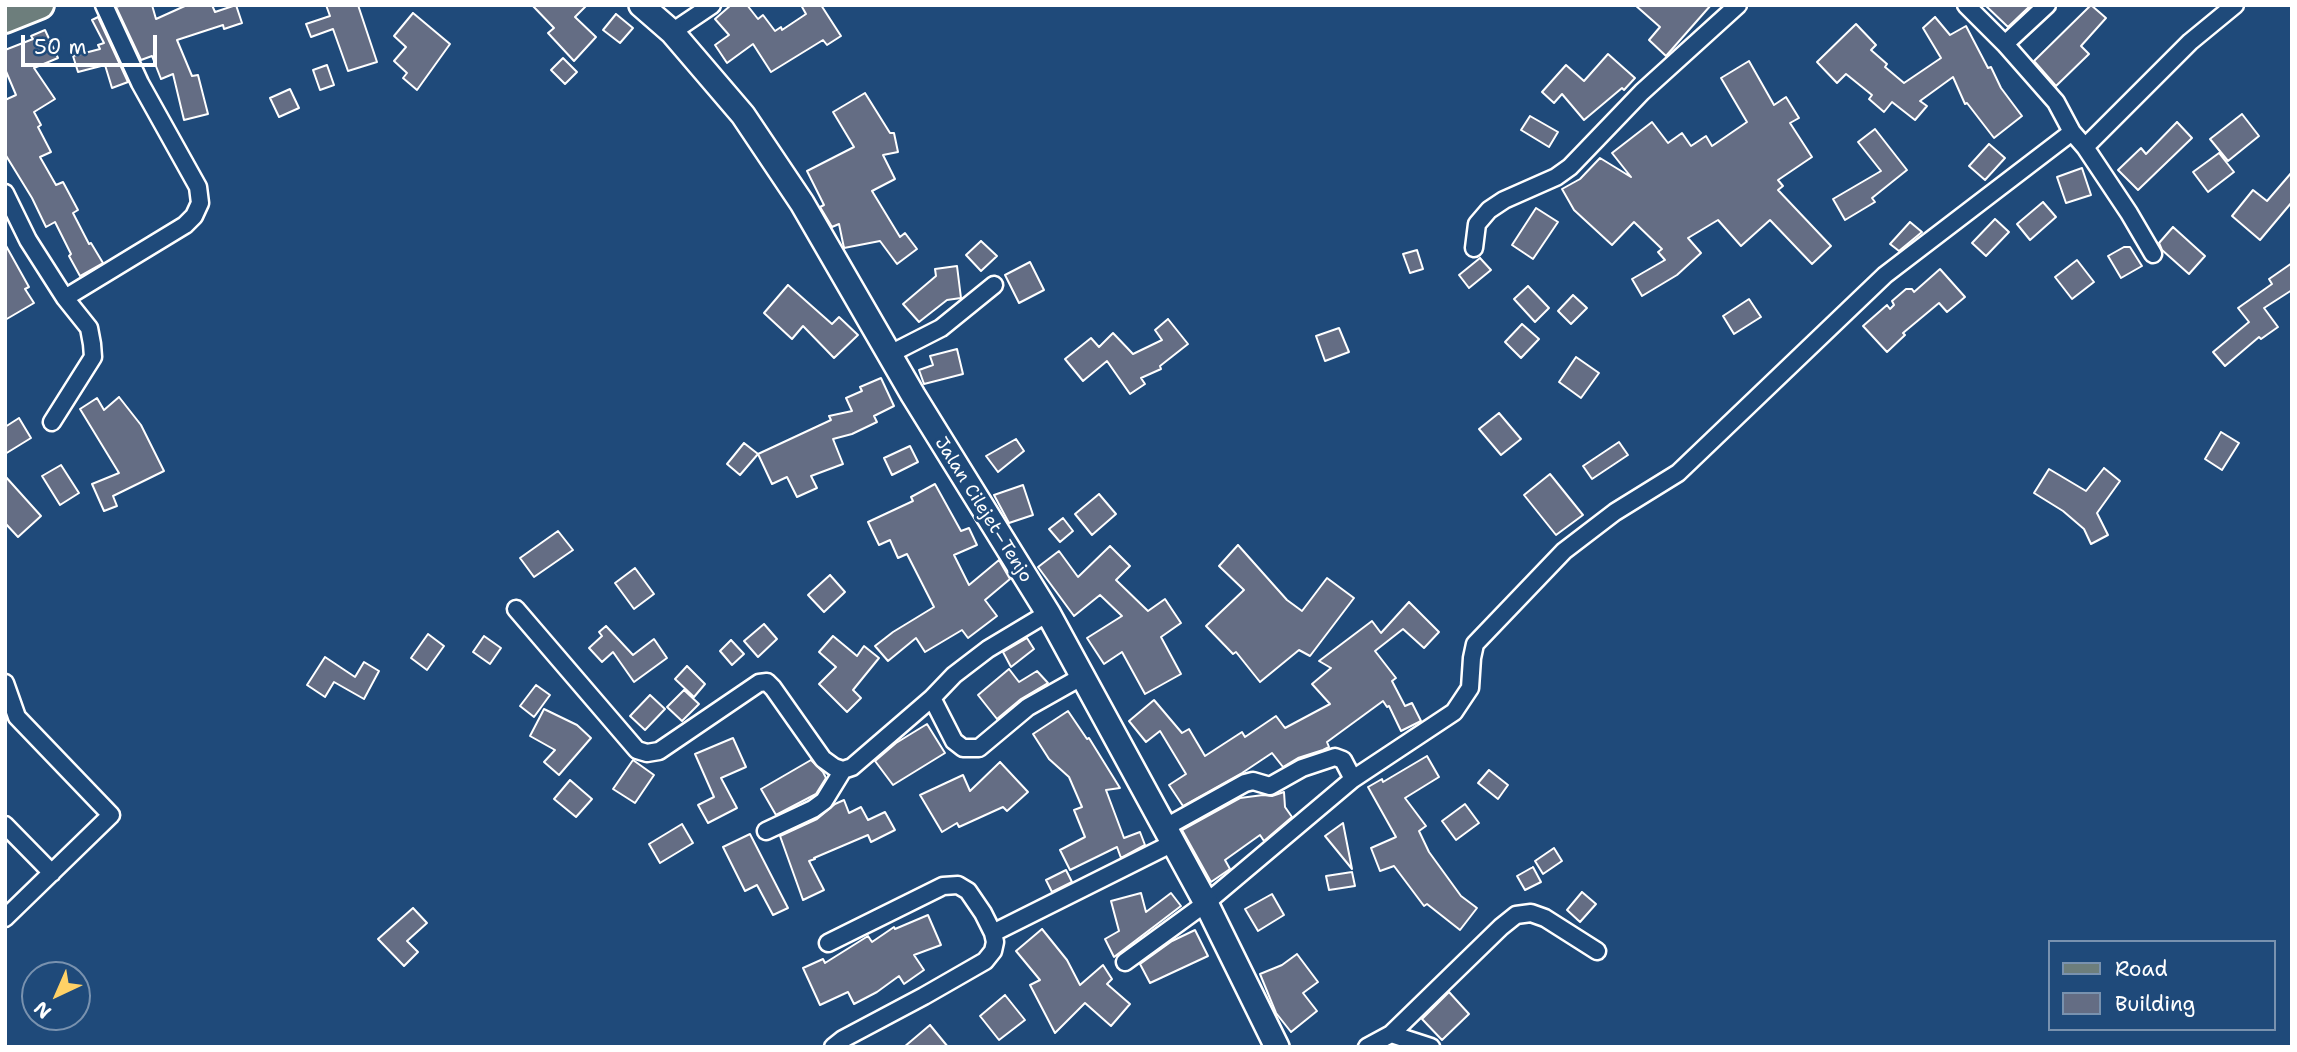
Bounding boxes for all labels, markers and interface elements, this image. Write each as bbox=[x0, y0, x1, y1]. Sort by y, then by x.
scale bar bbox=[24, 21, 161, 65]
text: 50 m bbox=[34, 33, 87, 61]
street label: Jalan Cilejet–Tenjo bbox=[930, 433, 1036, 587]
legend bbox=[2048, 940, 2276, 1031]
text: Road bbox=[2115, 955, 2168, 983]
north arrow bbox=[21, 961, 91, 1031]
text: Building bbox=[2115, 990, 2195, 1018]
text: N bbox=[28, 996, 57, 1024]

